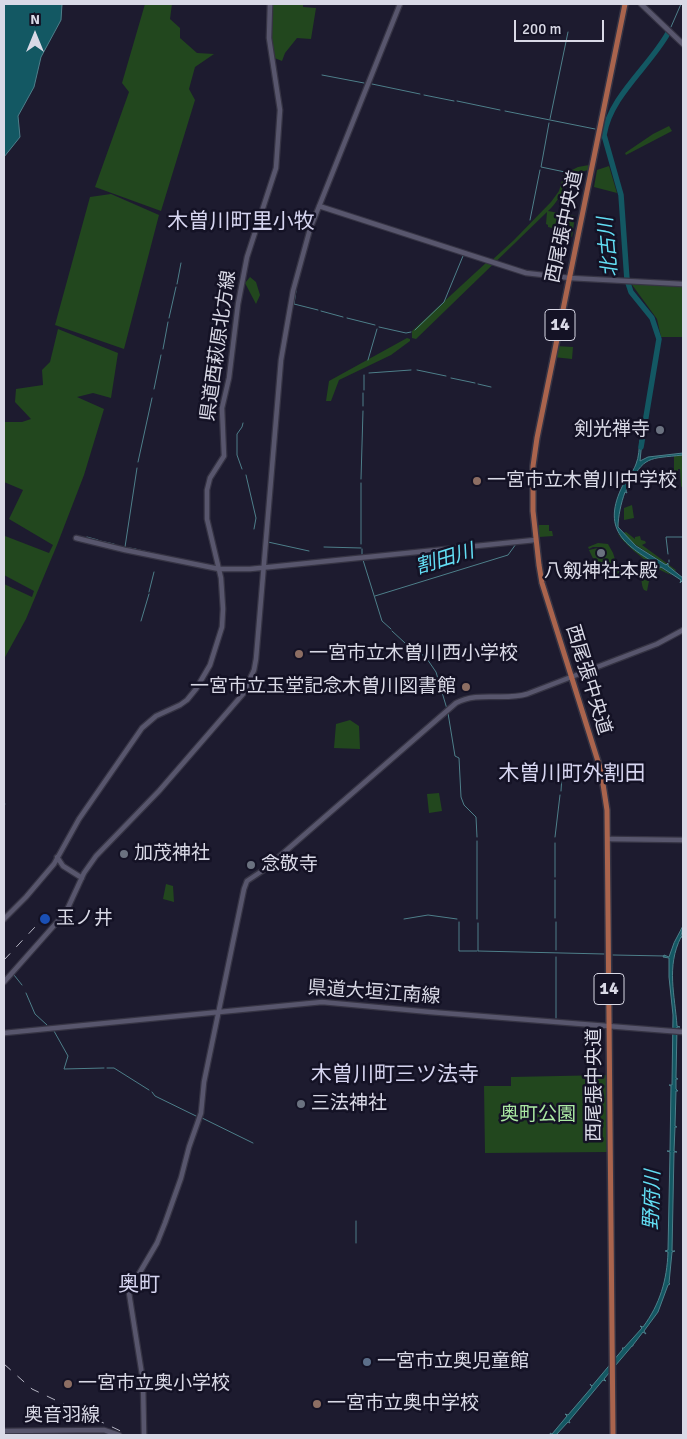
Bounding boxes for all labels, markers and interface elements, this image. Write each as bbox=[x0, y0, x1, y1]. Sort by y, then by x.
north arrow bbox=[10, 10, 60, 60]
scale bar bbox=[517, 10, 607, 42]
text: N bbox=[30, 11, 40, 28]
text: 200 m bbox=[522, 20, 562, 38]
street label: 西尾張中央道 bbox=[542, 169, 588, 285]
district label: 木曽川町里小牧 bbox=[168, 209, 314, 235]
water label: 北古川 bbox=[594, 216, 624, 278]
street label: 県道西萩原北方線 bbox=[197, 269, 241, 423]
road number: 14 bbox=[545, 310, 575, 340]
place label: 剣光禅寺 bbox=[574, 419, 650, 441]
marker: 剣光禅寺 bbox=[654, 424, 666, 436]
place label: 一宮市立木曽川中学校 bbox=[487, 470, 677, 492]
marker: 一宮市立木曽川中学校 bbox=[471, 475, 483, 487]
water label: 割田川 bbox=[413, 540, 477, 580]
marker: 八剱神社本殿 bbox=[595, 547, 607, 559]
place label: 八剱神社本殿 bbox=[544, 561, 658, 583]
street label: 西尾張中央道 bbox=[560, 622, 616, 738]
place label: 一宮市立木曽川西小学校 bbox=[309, 643, 518, 665]
marker: 一宮市立木曽川西小学校 bbox=[293, 648, 305, 660]
place label: 一宮市立玉堂記念木曽川図書館 bbox=[190, 676, 456, 698]
marker: 一宮市立玉堂記念木曽川図書館 bbox=[460, 681, 472, 693]
district label: 木曽川町外割田 bbox=[499, 761, 645, 787]
place label: 加茂神社 bbox=[134, 843, 210, 865]
marker: 加茂神社 bbox=[118, 848, 130, 860]
place label: 念敬寺 bbox=[261, 854, 318, 876]
marker: 念敬寺 bbox=[245, 859, 257, 871]
place label: 玉ノ井 bbox=[56, 908, 113, 930]
marker: 玉ノ井 bbox=[38, 912, 52, 926]
road number: 14 bbox=[594, 974, 624, 1004]
street label: 県道大垣江南線 bbox=[307, 977, 441, 1009]
street label: 西尾張中央道 bbox=[584, 1028, 606, 1142]
district label: 木曽川町三ツ法寺 bbox=[311, 1062, 479, 1088]
place label: 三法神社 bbox=[311, 1093, 387, 1115]
marker: 三法神社 bbox=[295, 1098, 307, 1110]
park label: 奥町公園 bbox=[500, 1104, 576, 1126]
water label: 野府川 bbox=[640, 1170, 666, 1230]
district label: 奥町 bbox=[118, 1272, 160, 1298]
place label: 一宮市立奥児童館 bbox=[377, 1351, 529, 1373]
marker: 一宮市立奥児童館 bbox=[361, 1356, 373, 1368]
place label: 一宮市立奥小学校 bbox=[78, 1373, 230, 1395]
marker: 一宮市立奥小学校 bbox=[62, 1378, 74, 1390]
place label: 一宮市立奥中学校 bbox=[327, 1393, 479, 1415]
marker: 一宮市立奥中学校 bbox=[311, 1398, 323, 1410]
street label: 奥音羽線 bbox=[24, 1405, 100, 1427]

